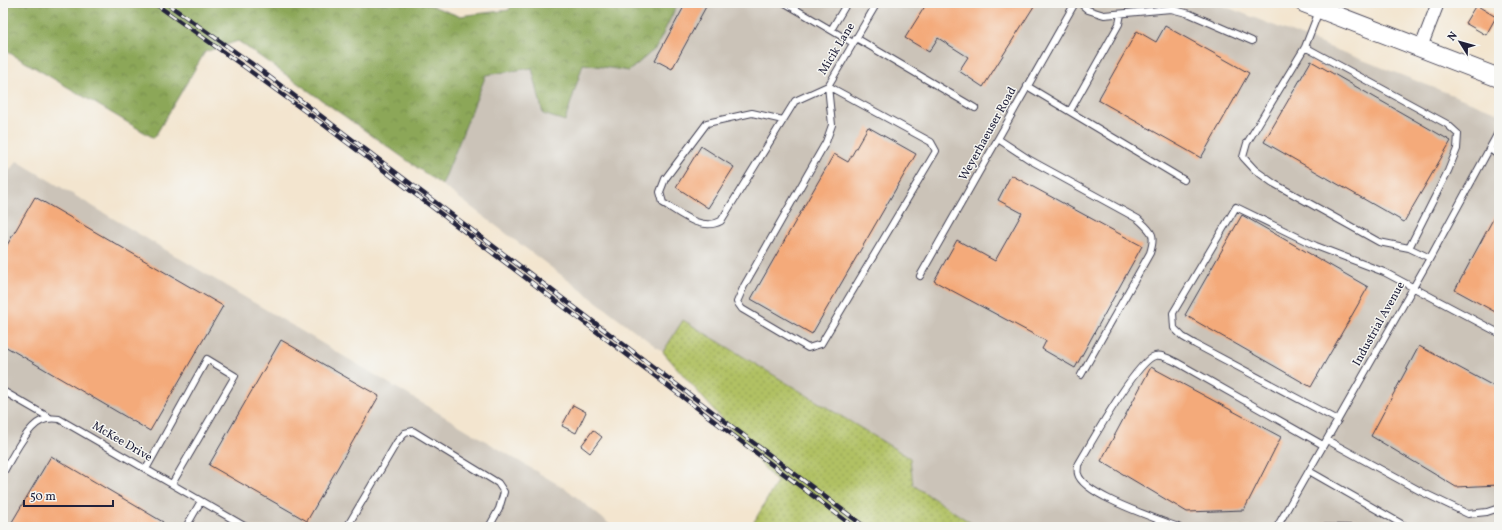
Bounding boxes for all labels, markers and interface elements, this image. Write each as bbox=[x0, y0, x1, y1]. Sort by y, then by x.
street label: Micik Lane bbox=[815, 20, 859, 78]
north arrow bbox=[1440, 22, 1480, 62]
text: N bbox=[1445, 29, 1462, 45]
street label: Weyerhaeuser Road bbox=[956, 84, 1020, 184]
street label: Industrial Avenue bbox=[1349, 279, 1409, 369]
street label: McKee Drive bbox=[89, 418, 155, 466]
scale bar bbox=[24, 482, 113, 508]
text: 50 m bbox=[30, 489, 56, 505]

